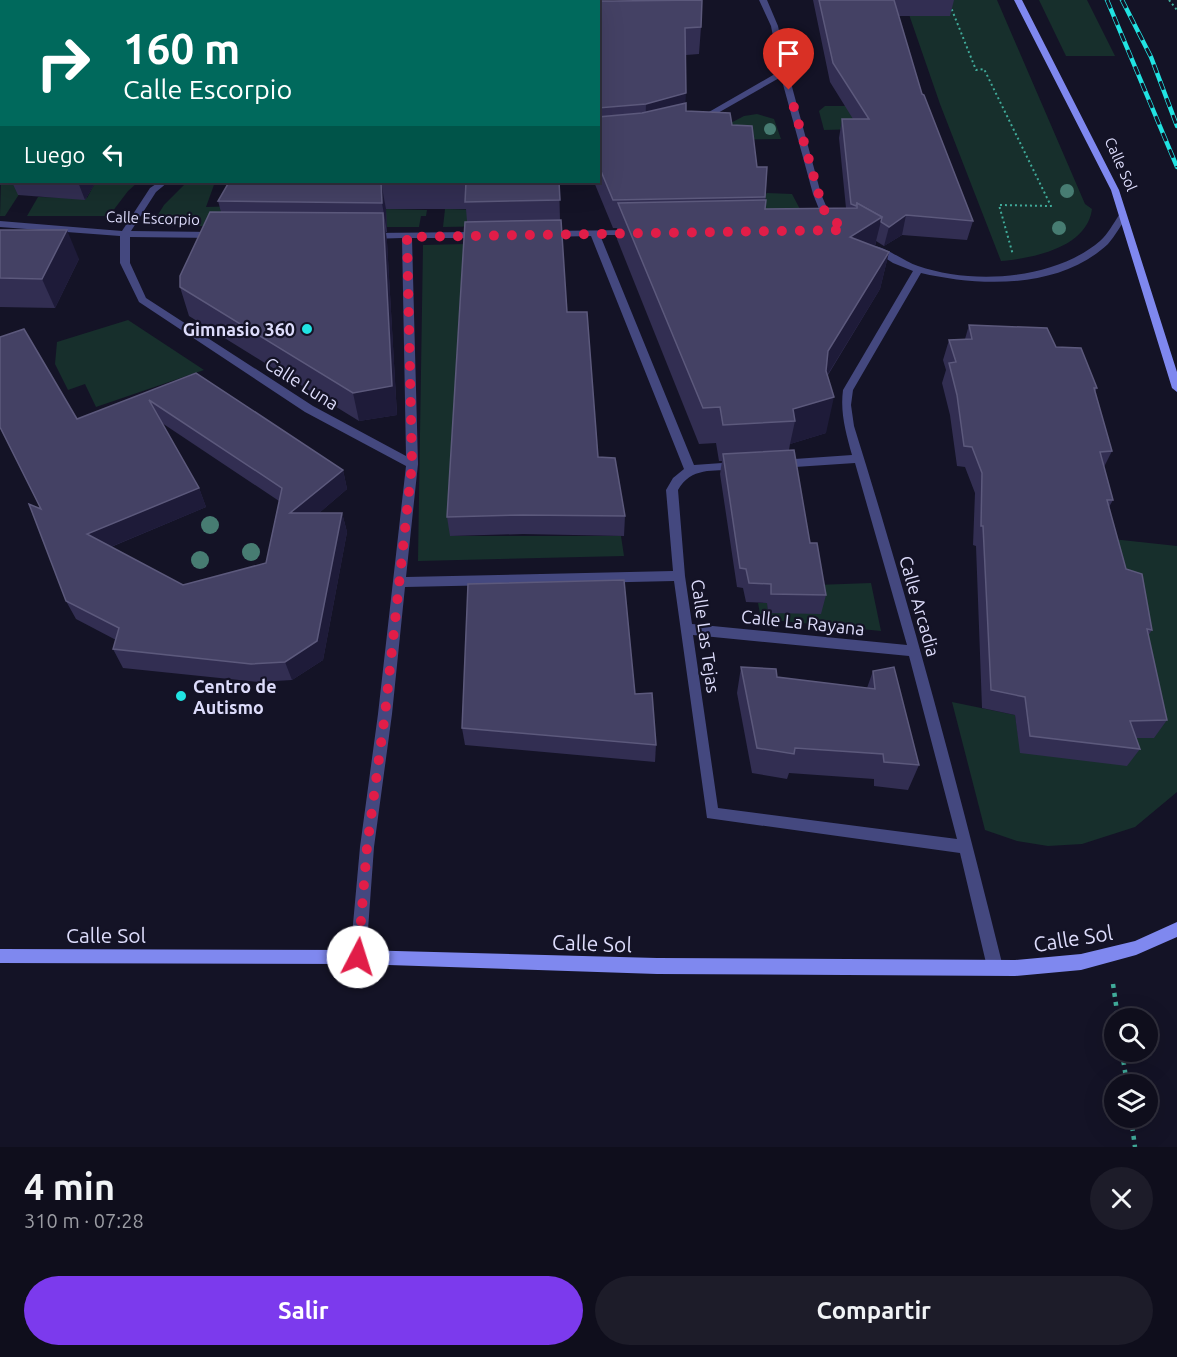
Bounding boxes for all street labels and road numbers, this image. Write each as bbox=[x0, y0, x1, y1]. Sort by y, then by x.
street label: Calle Sol bbox=[1102, 134, 1140, 194]
street label: Calle Escorpio bbox=[106, 208, 200, 228]
street label: Calle Luna bbox=[262, 353, 342, 413]
street label: Calle Arcadia bbox=[896, 553, 944, 659]
street label: Calle Las Tejas bbox=[688, 578, 724, 694]
street label: Calle La Rayana bbox=[740, 606, 866, 638]
street label: Calle Sol bbox=[1032, 920, 1114, 956]
street label: Calle Sol bbox=[66, 923, 146, 947]
street label: Calle Sol bbox=[552, 930, 632, 956]

